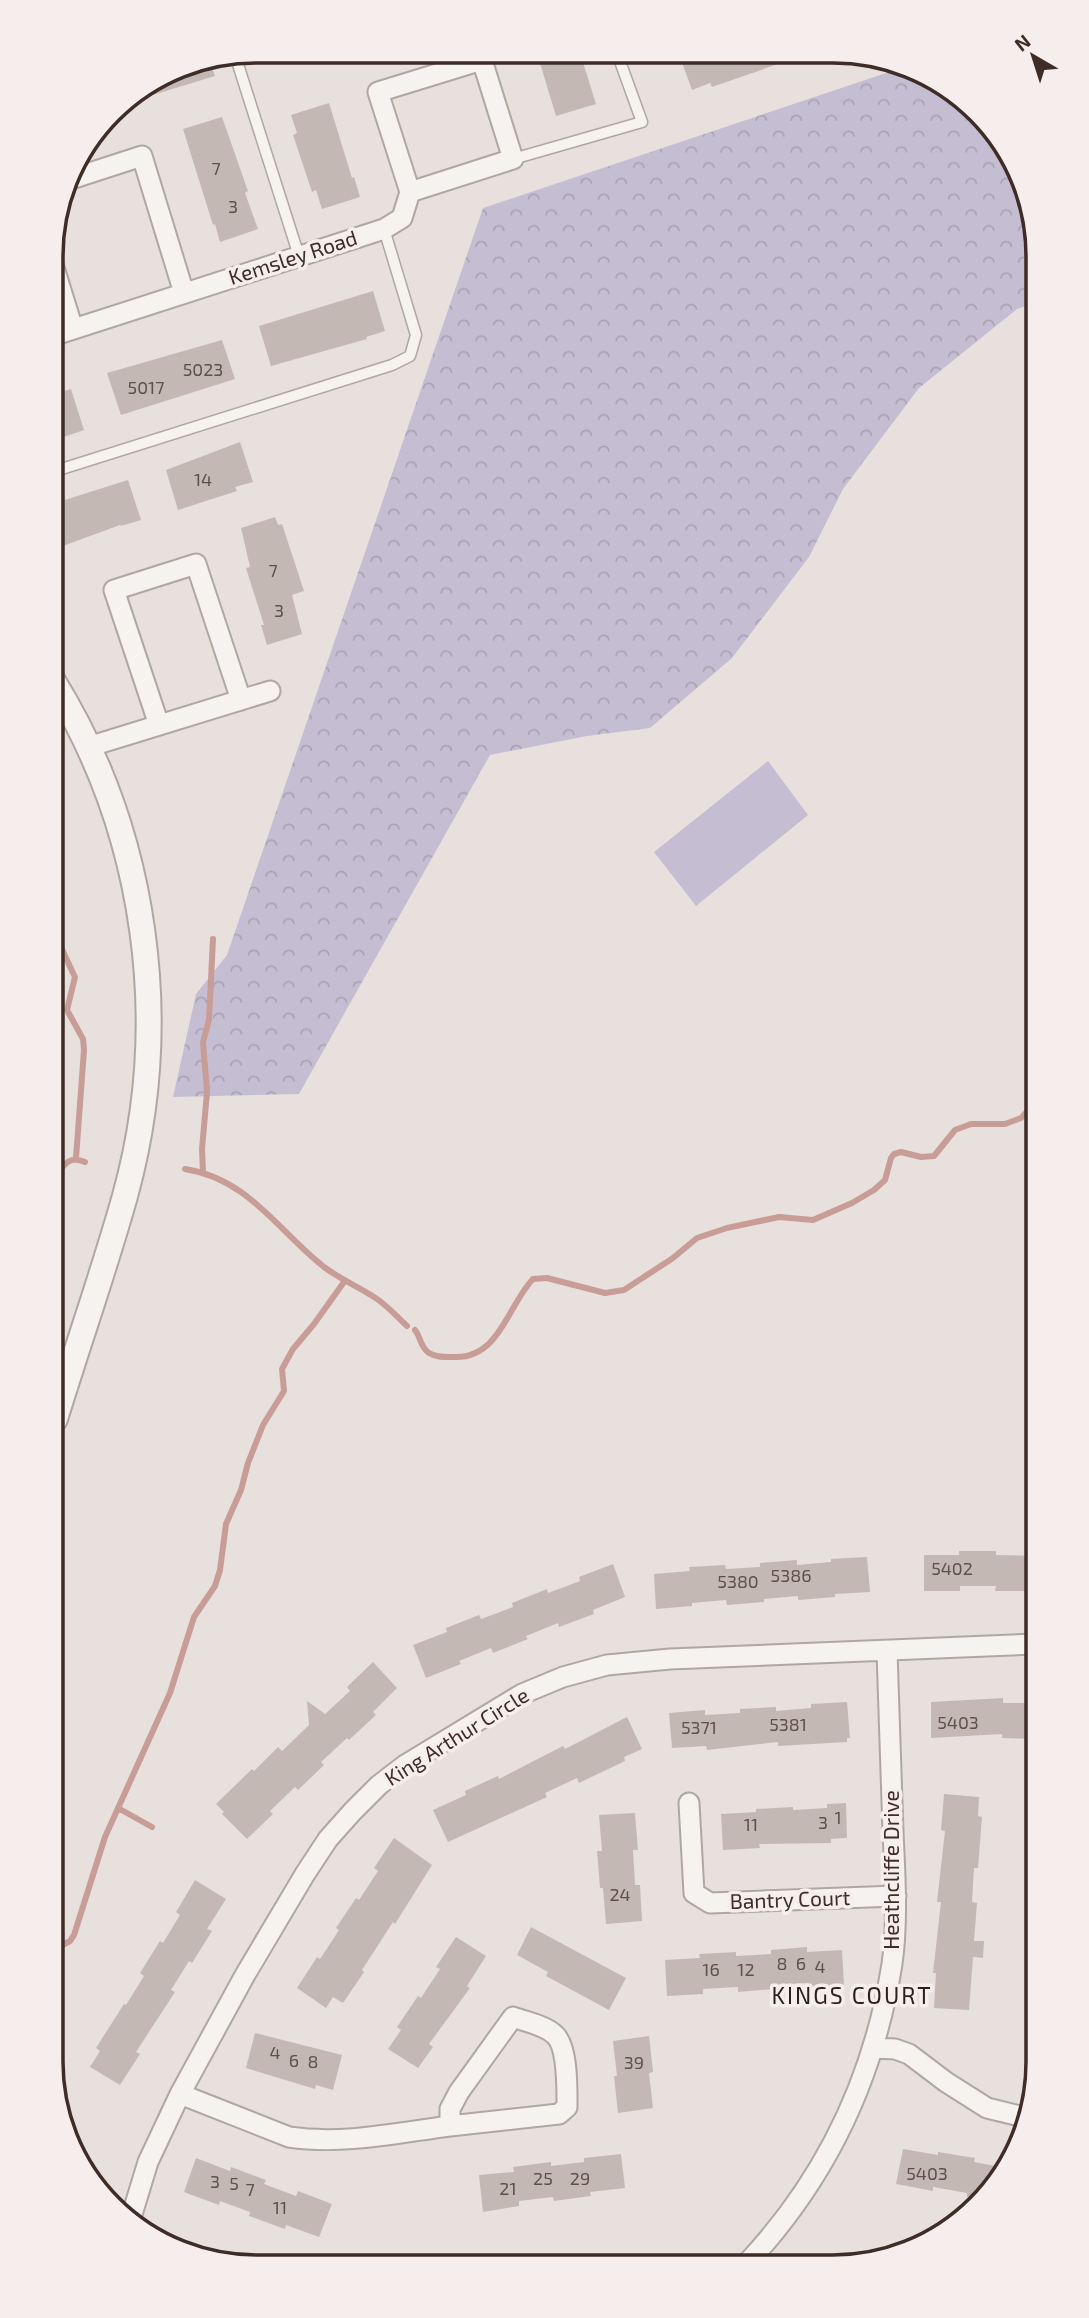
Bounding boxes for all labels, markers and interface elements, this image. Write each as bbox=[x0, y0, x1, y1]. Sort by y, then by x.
north arrow bbox=[998, 21, 1068, 91]
text: N bbox=[1009, 29, 1035, 56]
house number: 7 bbox=[211, 157, 221, 179]
house number: 3 bbox=[228, 195, 238, 217]
street label: Kemsley Road bbox=[225, 224, 360, 289]
house number: 5023 bbox=[183, 358, 223, 380]
house number: 5017 bbox=[128, 376, 164, 398]
house number: 14 bbox=[194, 468, 212, 490]
house number: 7 bbox=[268, 559, 278, 581]
house number: 3 bbox=[274, 599, 284, 621]
house number: 5402 bbox=[931, 1557, 973, 1579]
house number: 5386 bbox=[771, 1564, 811, 1586]
house number: 5380 bbox=[717, 1570, 759, 1592]
street label: King Arthur Circle bbox=[380, 1681, 533, 1790]
house number: 5403 bbox=[937, 1711, 979, 1733]
house number: 5381 bbox=[769, 1713, 807, 1735]
house number: 5371 bbox=[681, 1716, 717, 1738]
street label: Heathcliffe Drive bbox=[878, 1790, 903, 1950]
house number: 1 bbox=[834, 1806, 842, 1828]
house number: 3 bbox=[818, 1811, 828, 1833]
house number: 11 bbox=[744, 1813, 758, 1835]
house number: 24 bbox=[609, 1883, 631, 1905]
street label: Bantry Court bbox=[729, 1884, 851, 1913]
house number: 8 bbox=[777, 1952, 787, 1974]
house number: 6 bbox=[796, 1952, 806, 1974]
house number: 4 bbox=[814, 1955, 826, 1977]
house number: 16 bbox=[702, 1958, 720, 1980]
house number: 12 bbox=[737, 1958, 755, 1980]
district label: KINGS COURT bbox=[771, 1981, 933, 2009]
house number: 4 bbox=[269, 2041, 281, 2063]
house number: 6 bbox=[289, 2049, 299, 2071]
house number: 8 bbox=[308, 2050, 318, 2072]
house number: 39 bbox=[624, 2051, 644, 2073]
house number: 5403 bbox=[906, 2162, 948, 2184]
house number: 25 bbox=[533, 2167, 553, 2189]
house number: 29 bbox=[570, 2167, 590, 2189]
house number: 3 bbox=[210, 2170, 220, 2192]
house number: 5 bbox=[229, 2172, 239, 2194]
house number: 21 bbox=[499, 2177, 517, 2199]
house number: 7 bbox=[245, 2178, 255, 2200]
house number: 11 bbox=[273, 2196, 287, 2218]

